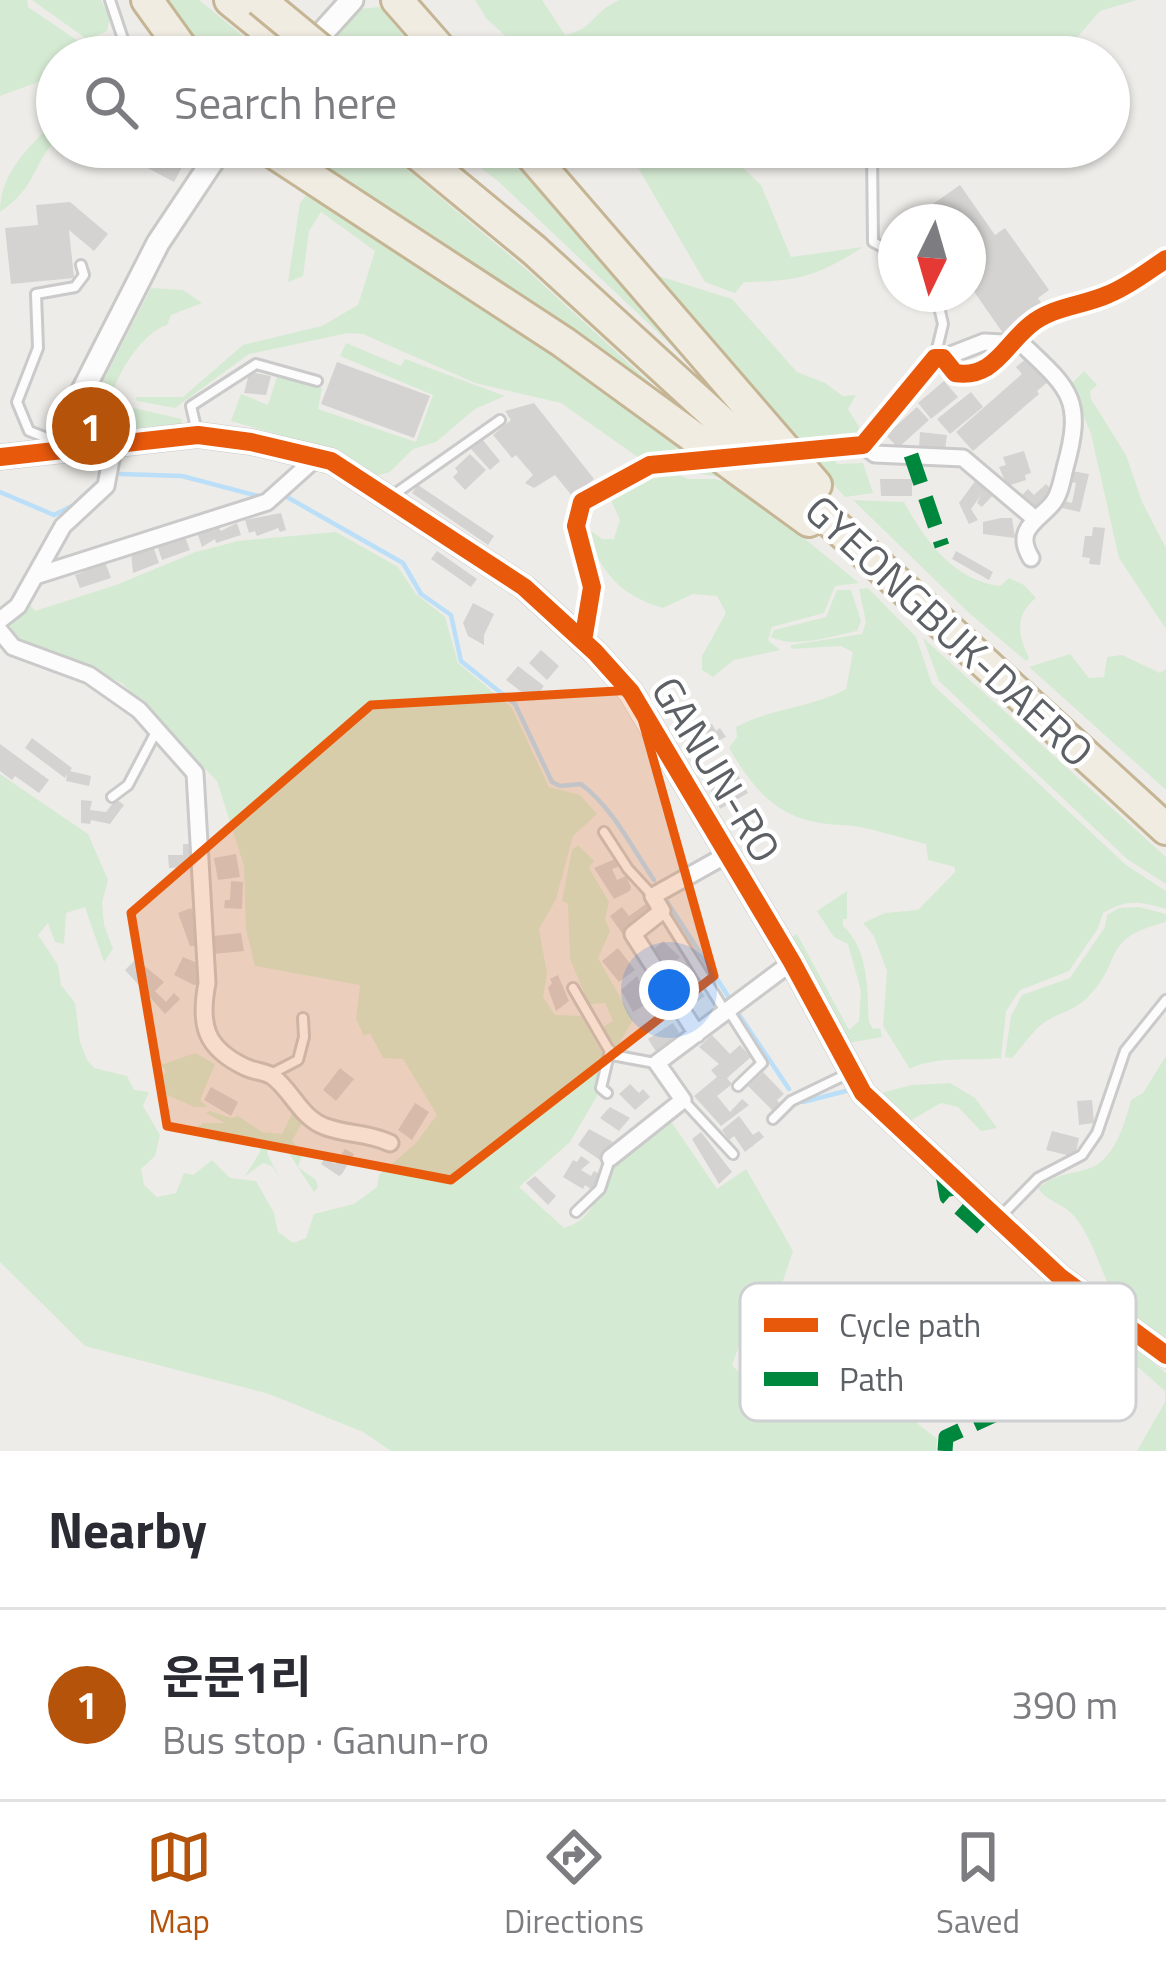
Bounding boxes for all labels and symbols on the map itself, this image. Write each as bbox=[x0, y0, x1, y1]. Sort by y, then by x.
north arrow bbox=[878, 204, 986, 312]
pin: 1 bbox=[52, 381, 130, 471]
street label: GYEONGBUK-DAERO bbox=[791, 479, 1109, 781]
street label: GANUN-RO bbox=[636, 664, 798, 874]
your location bbox=[639, 960, 699, 1020]
legend bbox=[740, 1283, 1136, 1421]
text: Cycle path bbox=[839, 1300, 981, 1350]
text: Path bbox=[839, 1354, 904, 1404]

